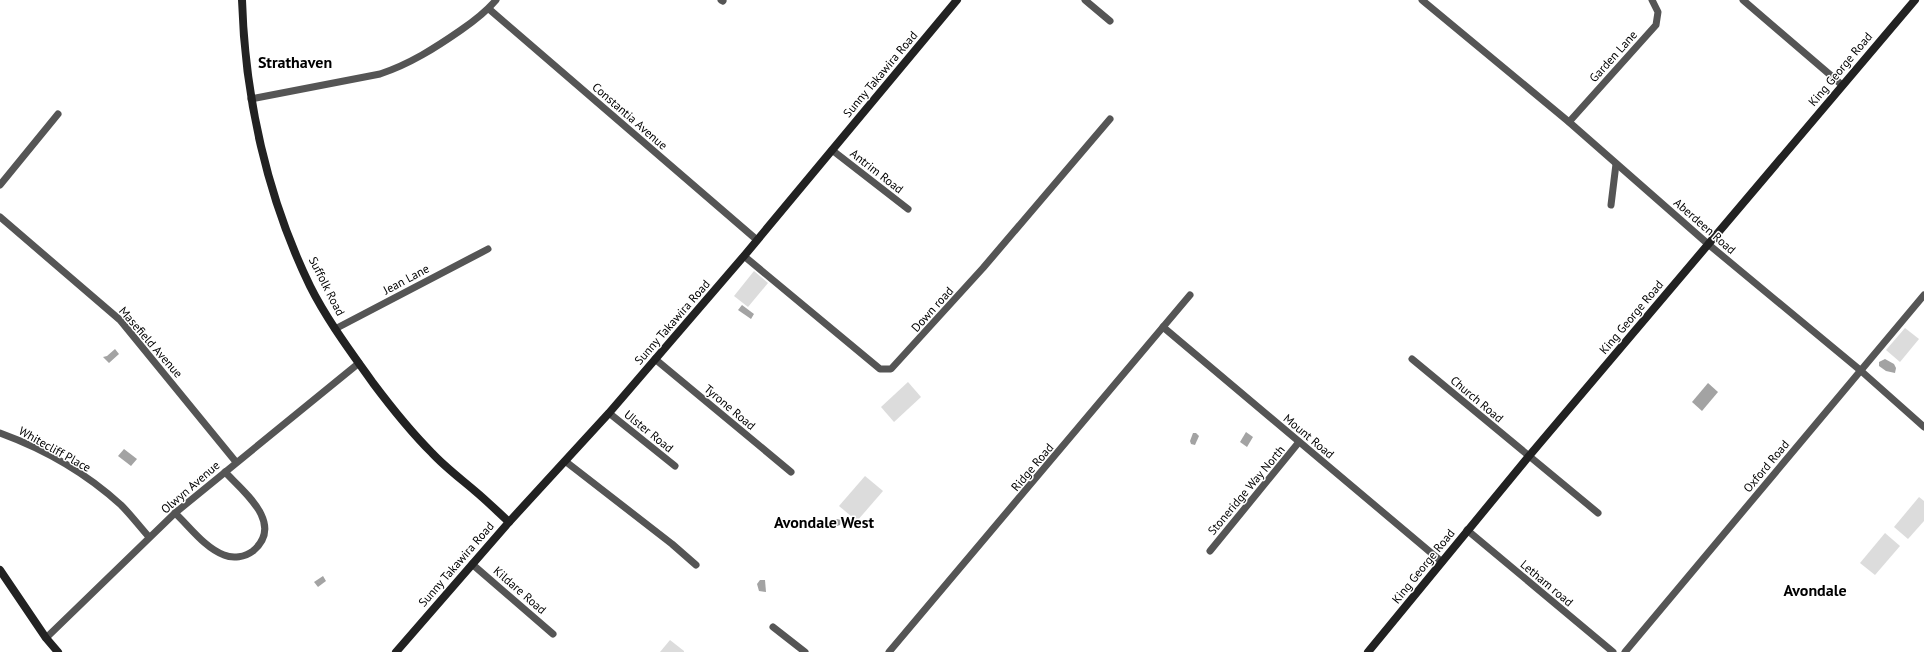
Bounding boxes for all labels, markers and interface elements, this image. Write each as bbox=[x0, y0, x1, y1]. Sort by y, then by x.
street label: Garden Lane bbox=[1586, 27, 1640, 85]
street label: Sunny Takawira Road bbox=[840, 28, 920, 120]
street label: King George Road bbox=[1805, 29, 1875, 109]
district label: Strathaven bbox=[258, 52, 332, 72]
street label: Constantia Avenue bbox=[589, 79, 671, 153]
street label: Antrim Road bbox=[847, 146, 907, 196]
street label: Aberdeen Road bbox=[1671, 195, 1739, 257]
street label: Suffolk Road bbox=[306, 254, 348, 318]
street label: Jean Lane bbox=[380, 261, 432, 298]
street label: Sunny Takawira Road bbox=[631, 276, 713, 368]
street label: King George Road bbox=[1596, 277, 1666, 357]
street label: Down road bbox=[908, 283, 956, 335]
street label: Masefield Avenue bbox=[116, 303, 186, 381]
street label: Church Road bbox=[1447, 373, 1507, 425]
street label: Tyrone Road bbox=[701, 381, 759, 433]
street label: Ulster Road bbox=[621, 407, 677, 455]
street label: Mount Road bbox=[1281, 410, 1337, 462]
street label: Whitecliff Place bbox=[16, 423, 94, 475]
street label: Oxford Road bbox=[1740, 437, 1792, 495]
street label: Ridge Road bbox=[1008, 440, 1056, 494]
street label: Stoneridge Way North bbox=[1204, 442, 1288, 538]
street label: Olwyn Avenue bbox=[158, 457, 222, 517]
district label: Avondale West bbox=[774, 512, 874, 532]
street label: Sunny Takawira Road bbox=[415, 518, 497, 610]
street label: King George Road bbox=[1388, 526, 1458, 606]
street label: Letham road bbox=[1518, 557, 1576, 609]
street label: Kildare Road bbox=[490, 563, 550, 617]
district label: Avondale bbox=[1783, 580, 1847, 600]

